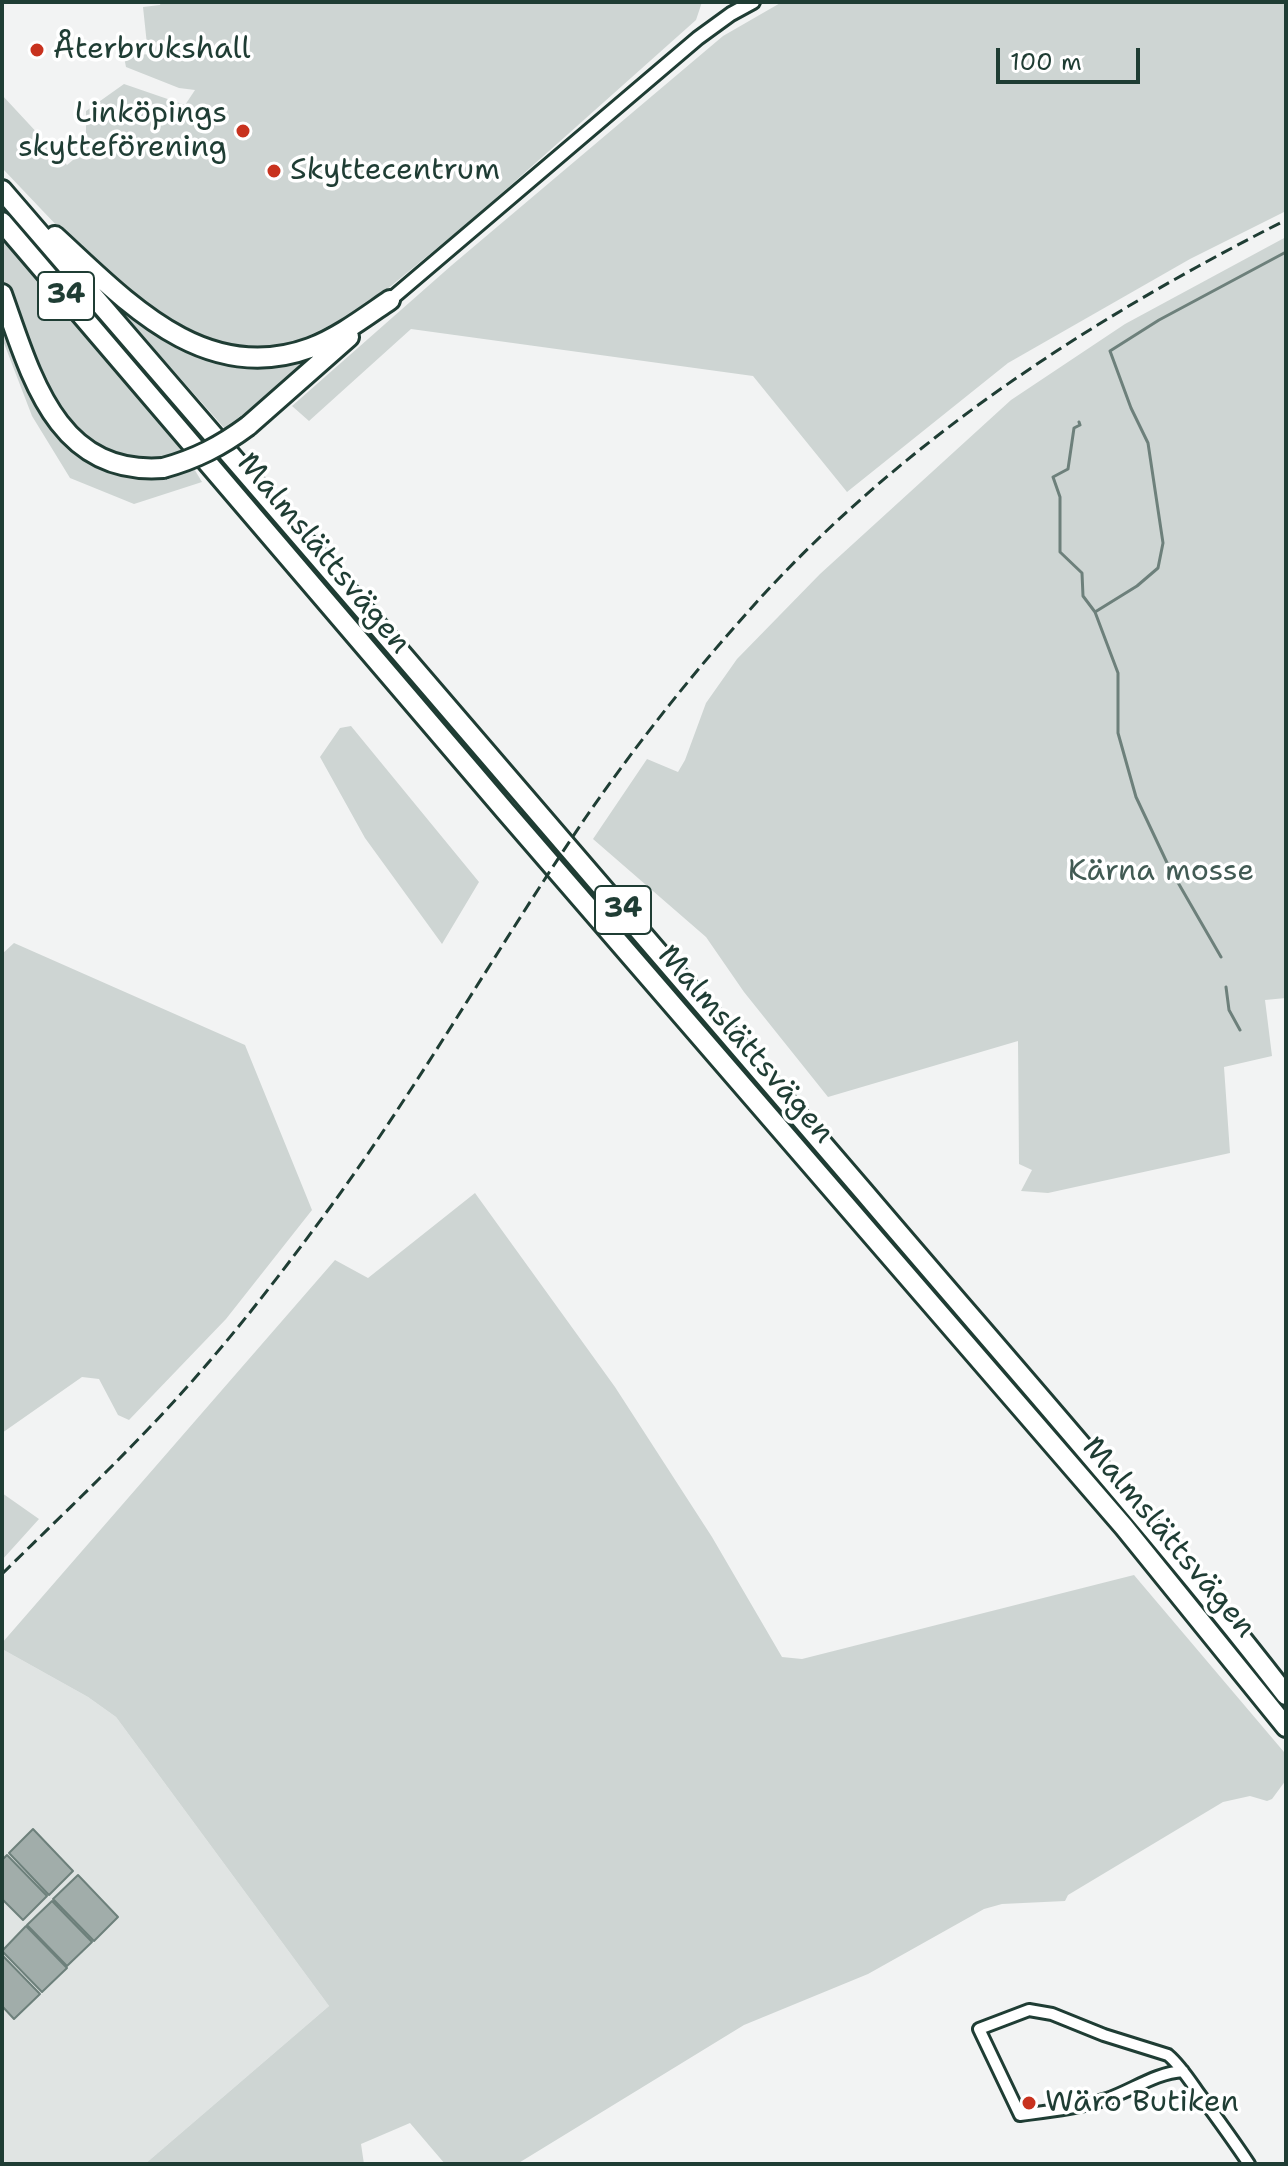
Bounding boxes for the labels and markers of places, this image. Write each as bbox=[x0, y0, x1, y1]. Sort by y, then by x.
place label: Återbrukshall bbox=[53, 32, 251, 68]
marker: Återbrukshall bbox=[28, 41, 46, 59]
place label: Linköpings skytteförening bbox=[18, 96, 227, 166]
marker: Linköpings skytteförening bbox=[234, 122, 252, 140]
place label: Skyttecentrum bbox=[290, 153, 500, 189]
marker: Skyttecentrum bbox=[265, 162, 283, 180]
place label: Wäro Butiken bbox=[1045, 2085, 1239, 2121]
marker: Wäro Butiken bbox=[1020, 2094, 1038, 2112]

